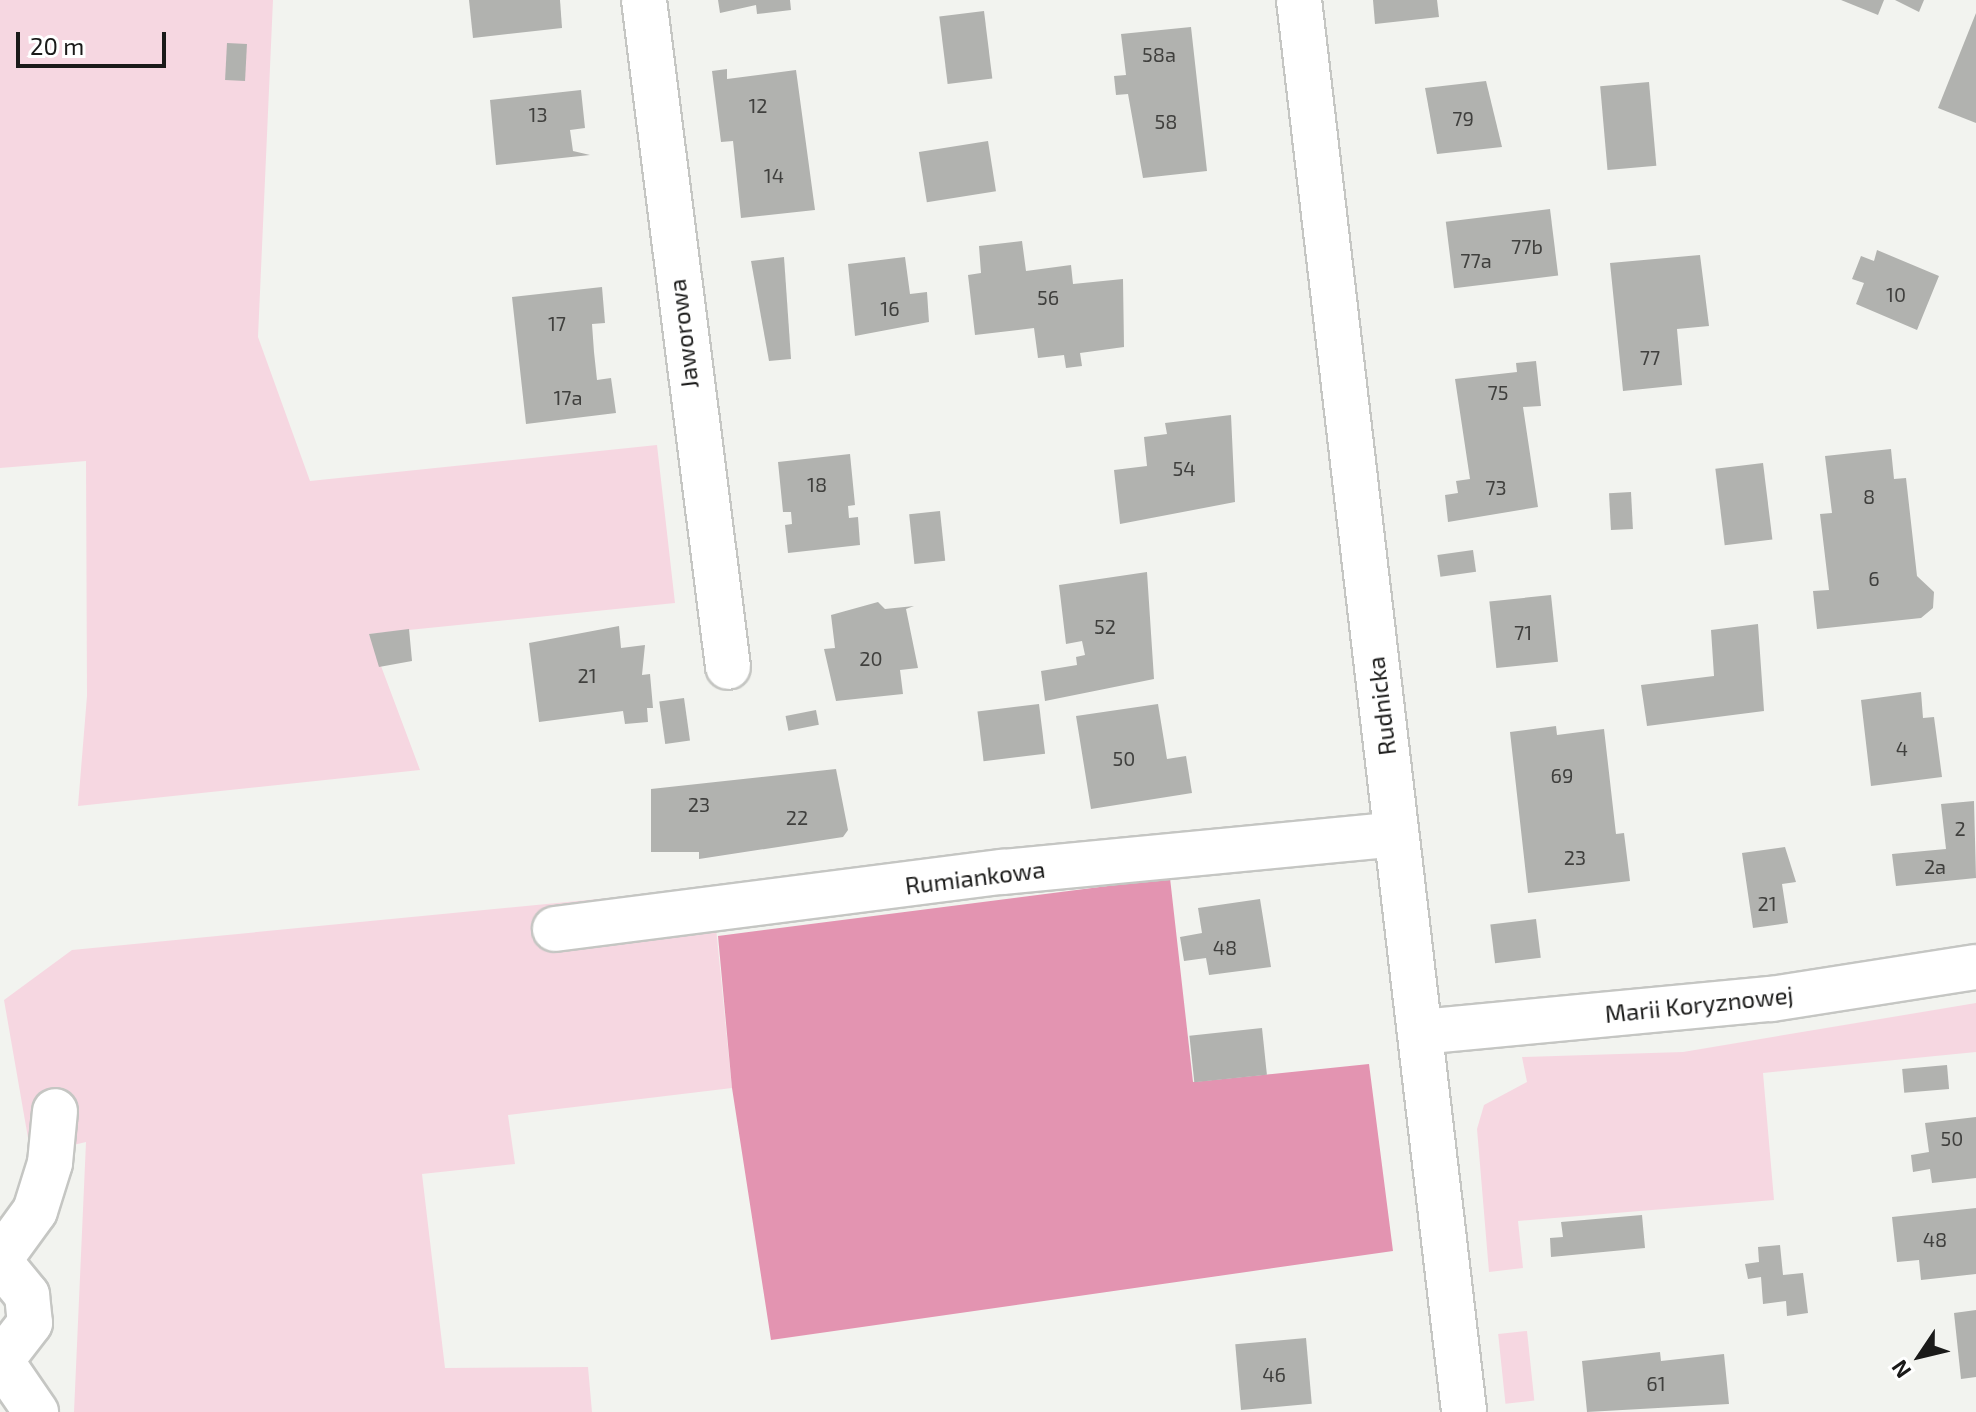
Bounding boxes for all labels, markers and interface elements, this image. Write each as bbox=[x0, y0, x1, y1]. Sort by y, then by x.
scale bar bbox=[20, 16, 170, 66]
text: 20 m bbox=[30, 31, 84, 60]
house number: 58a bbox=[1142, 42, 1176, 66]
house number: 12 bbox=[748, 93, 768, 117]
house number: 13 bbox=[528, 102, 548, 126]
house number: 79 bbox=[1452, 106, 1474, 130]
house number: 58 bbox=[1155, 109, 1177, 133]
house number: 14 bbox=[764, 163, 784, 187]
house number: 77b bbox=[1511, 234, 1543, 258]
house number: 77a bbox=[1460, 248, 1492, 272]
street label: Jaworowa bbox=[662, 277, 704, 391]
house number: 10 bbox=[1886, 282, 1906, 306]
house number: 56 bbox=[1037, 285, 1059, 309]
house number: 16 bbox=[880, 296, 900, 320]
house number: 17 bbox=[548, 311, 566, 335]
house number: 77 bbox=[1640, 345, 1660, 369]
house number: 75 bbox=[1488, 380, 1508, 404]
house number: 17a bbox=[553, 385, 583, 409]
house number: 54 bbox=[1172, 456, 1196, 480]
house number: 18 bbox=[807, 472, 827, 496]
house number: 73 bbox=[1485, 475, 1507, 499]
house number: 8 bbox=[1863, 484, 1875, 508]
house number: 6 bbox=[1868, 566, 1880, 590]
house number: 52 bbox=[1094, 614, 1116, 638]
house number: 71 bbox=[1514, 620, 1532, 644]
house number: 20 bbox=[859, 646, 883, 670]
street label: Rudnicka bbox=[1361, 655, 1401, 757]
house number: 21 bbox=[577, 663, 597, 687]
house number: 4 bbox=[1896, 736, 1908, 760]
house number: 50 bbox=[1113, 746, 1135, 770]
house number: 69 bbox=[1551, 763, 1573, 787]
house number: 23 bbox=[688, 792, 710, 816]
house number: 22 bbox=[786, 805, 808, 829]
house number: 2 bbox=[1954, 816, 1966, 840]
house number: 23 bbox=[1564, 845, 1586, 869]
street label: Rumiankowa bbox=[903, 854, 1047, 900]
house number: 2a bbox=[1924, 854, 1946, 878]
house number: 21 bbox=[1757, 891, 1777, 915]
house number: 48 bbox=[1213, 935, 1237, 959]
street label: Marii Koryznowej bbox=[1603, 980, 1795, 1028]
house number: 50 bbox=[1941, 1126, 1963, 1150]
house number: 48 bbox=[1923, 1227, 1947, 1251]
north arrow bbox=[1880, 1316, 1960, 1396]
text: N bbox=[1885, 1356, 1916, 1384]
house number: 46 bbox=[1262, 1362, 1286, 1386]
house number: 61 bbox=[1646, 1371, 1666, 1395]

